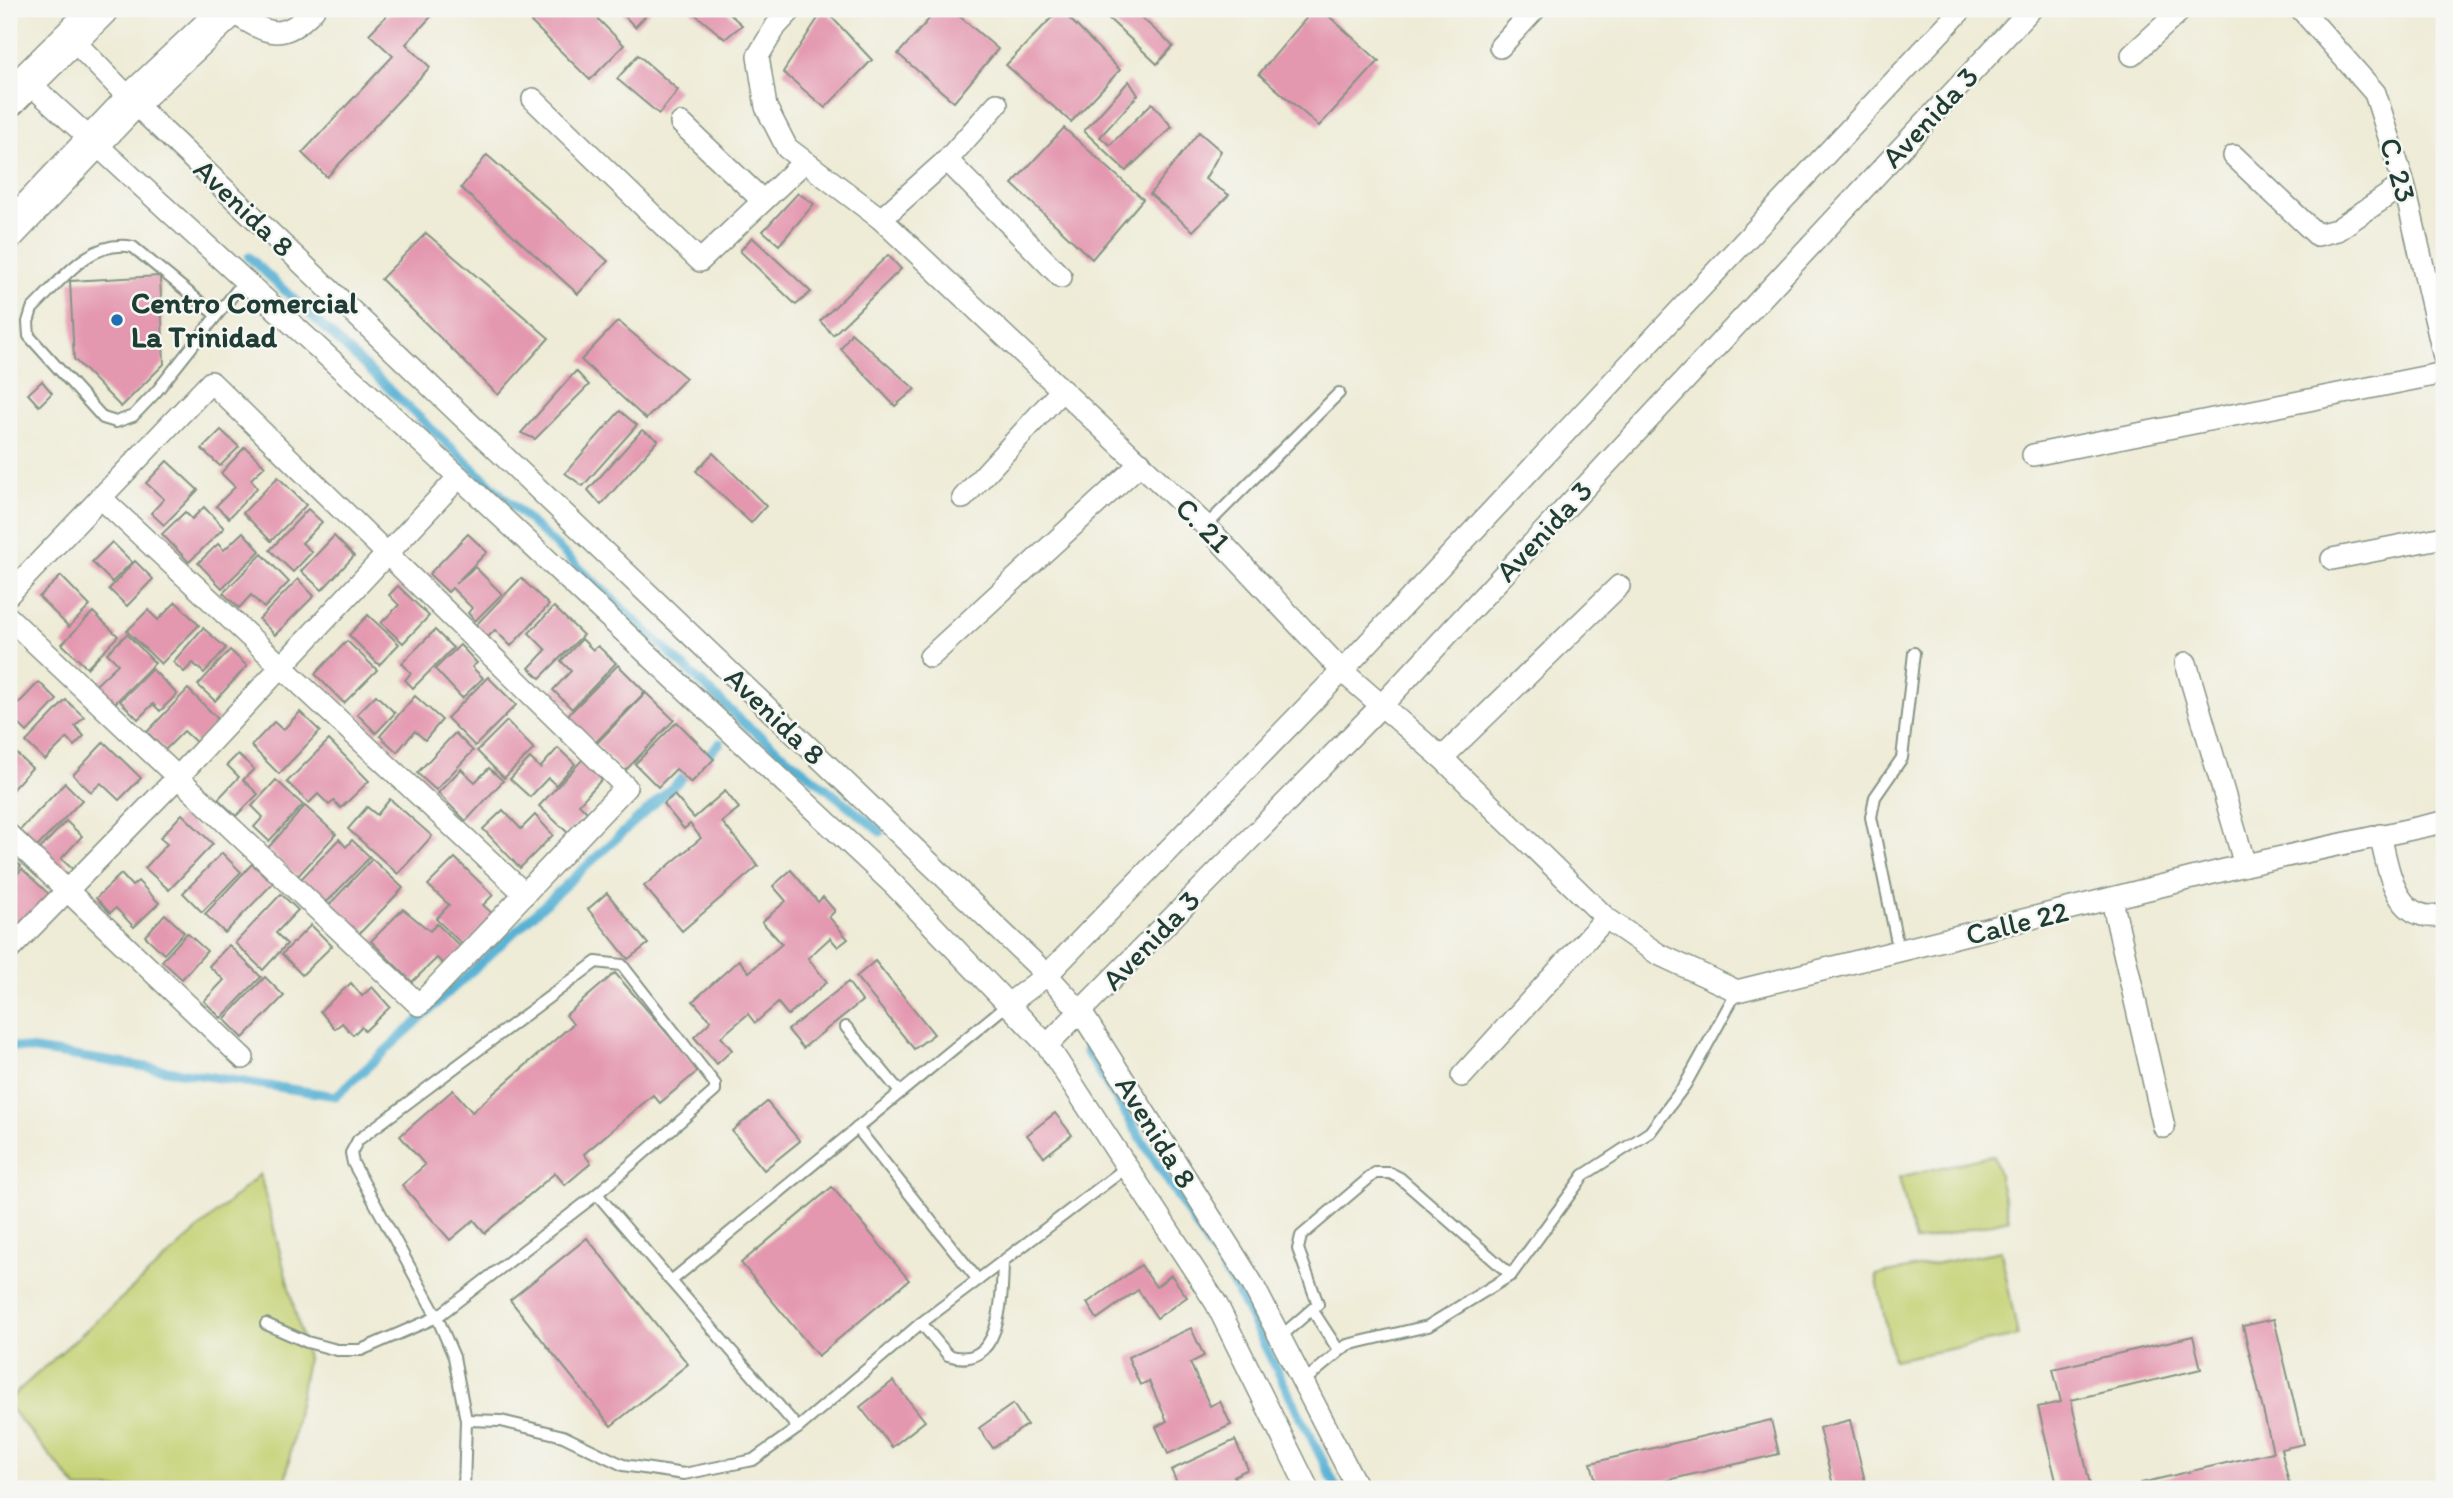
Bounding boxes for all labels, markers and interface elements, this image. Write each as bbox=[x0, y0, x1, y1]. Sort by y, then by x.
street label: Avenida 3 bbox=[1873, 58, 1986, 175]
street label: C. 23 bbox=[2372, 133, 2425, 206]
street label: Avenida 8 bbox=[186, 151, 302, 265]
place label: Centro Comercial La Trinidad bbox=[131, 284, 358, 355]
marker: Centro Comercial La Trinidad bbox=[109, 312, 125, 328]
street label: Avenida 3 bbox=[1487, 472, 1600, 589]
street label: C. 21 bbox=[1168, 489, 1239, 560]
street label: Avenida 8 bbox=[717, 659, 833, 773]
street label: Avenida 3 bbox=[1094, 882, 1208, 998]
street label: Calle 22 bbox=[1962, 892, 2072, 953]
street label: Avenida 8 bbox=[1107, 1069, 1205, 1195]

